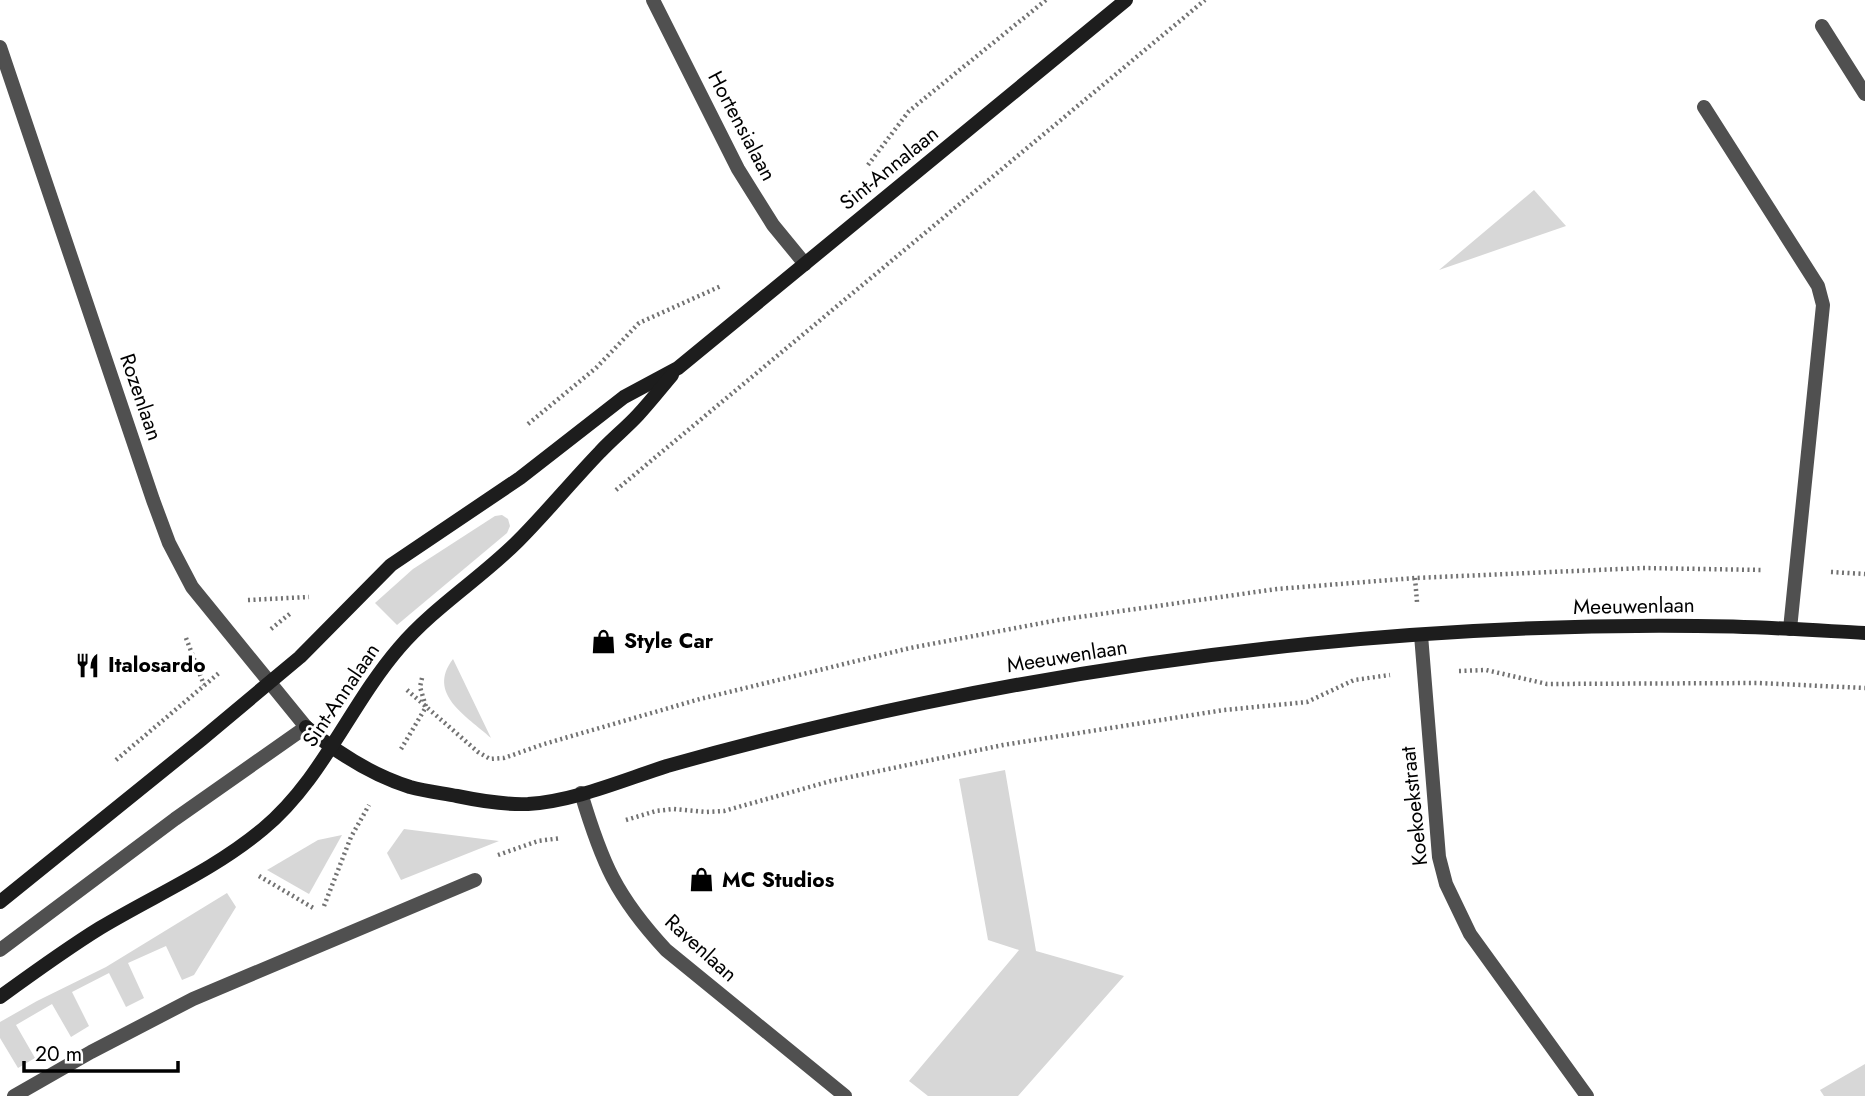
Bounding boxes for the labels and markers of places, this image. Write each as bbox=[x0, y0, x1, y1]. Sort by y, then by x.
place label: Style Car bbox=[624, 626, 714, 656]
shop icon: Style Car bbox=[590, 627, 618, 655]
place label: Italosardo bbox=[108, 650, 206, 680]
restaurant icon: Italosardo bbox=[74, 651, 102, 679]
place label: MC Studios bbox=[722, 865, 835, 895]
shop icon: MC Studios bbox=[688, 866, 716, 894]

